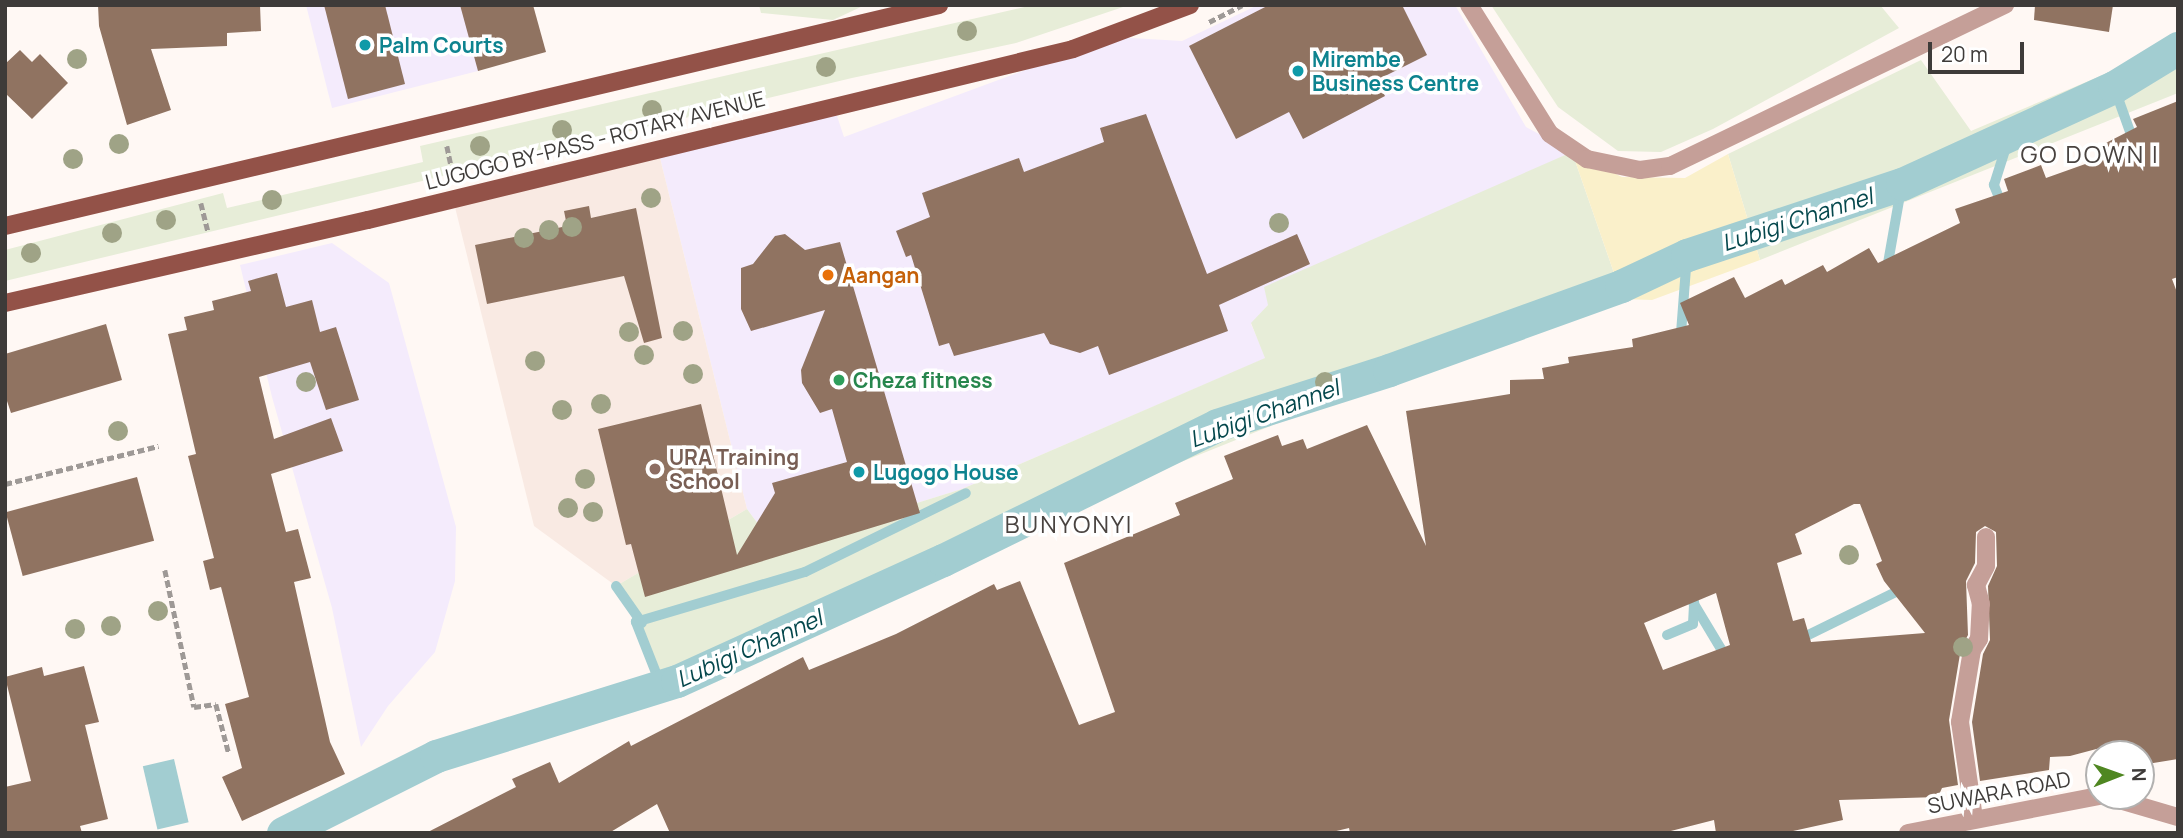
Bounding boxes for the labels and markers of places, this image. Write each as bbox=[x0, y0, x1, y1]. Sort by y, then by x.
place label: Palm Courts bbox=[379, 32, 504, 58]
marker: Palm Courts bbox=[357, 37, 373, 53]
place label: Mirembe Business Centre bbox=[1312, 46, 1479, 96]
marker: Mirembe Business Centre bbox=[1290, 63, 1306, 79]
place label: Aangan bbox=[842, 262, 919, 288]
marker: Aangan bbox=[820, 267, 836, 283]
place label: Cheza fitness bbox=[853, 367, 993, 393]
marker: Cheza fitness bbox=[831, 372, 847, 388]
place label: URA Training School bbox=[669, 444, 799, 494]
place label: Lugogo House bbox=[873, 459, 1019, 485]
marker: URA Training School bbox=[647, 461, 663, 477]
marker: Lugogo House bbox=[851, 464, 867, 480]

